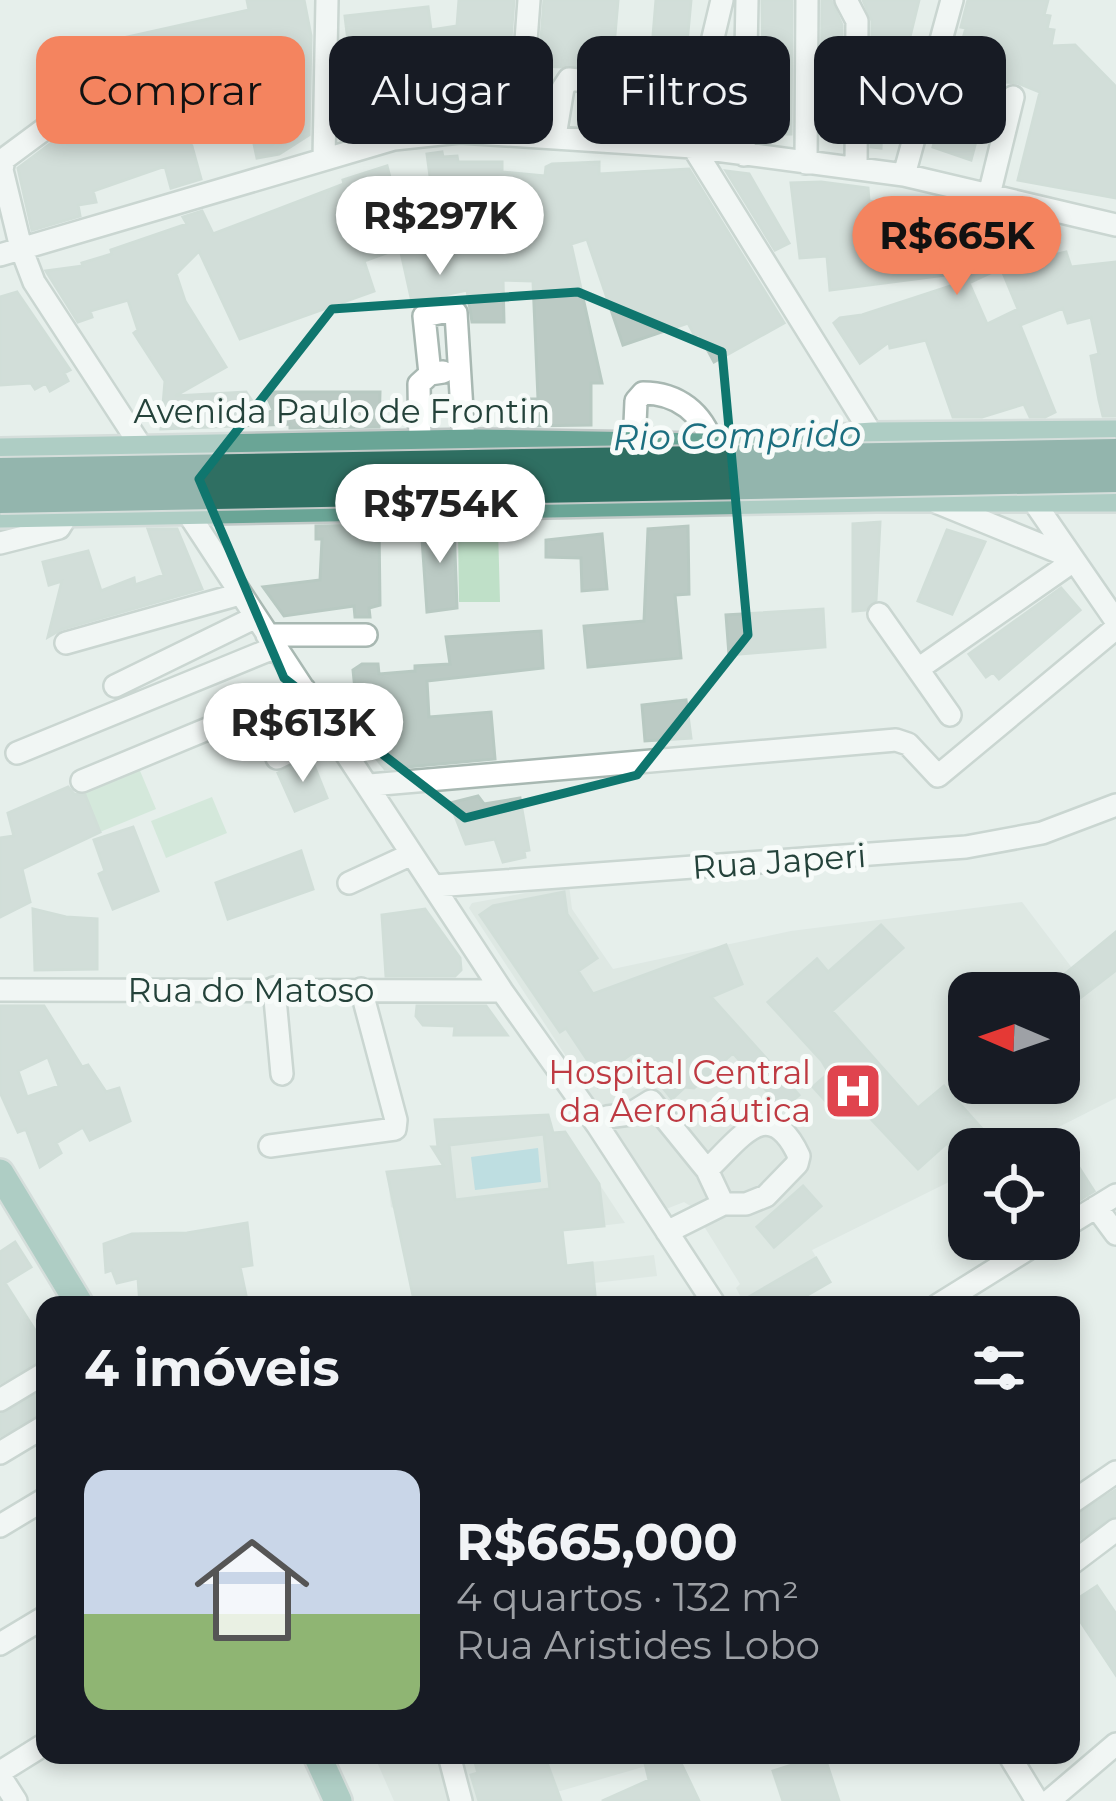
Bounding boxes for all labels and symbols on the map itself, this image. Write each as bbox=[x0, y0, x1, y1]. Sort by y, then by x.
pin: R$297K bbox=[342, 176, 538, 278]
pin: R$665K bbox=[859, 196, 1055, 298]
street label: Avenida Paulo de Frontin bbox=[134, 391, 550, 431]
water label: Rio Comprido bbox=[612, 411, 862, 459]
pin: R$754K bbox=[342, 464, 538, 566]
pin: R$613K bbox=[205, 683, 401, 785]
street label: Rua Japeri bbox=[691, 835, 867, 887]
street label: Rua do Matoso bbox=[127, 970, 375, 1010]
north arrow bbox=[948, 972, 1080, 1104]
place label: Hospital Central da Aeronáutica bbox=[548, 1052, 811, 1130]
hospital icon: Hospital Central da Aeronáutica bbox=[822, 1060, 884, 1122]

